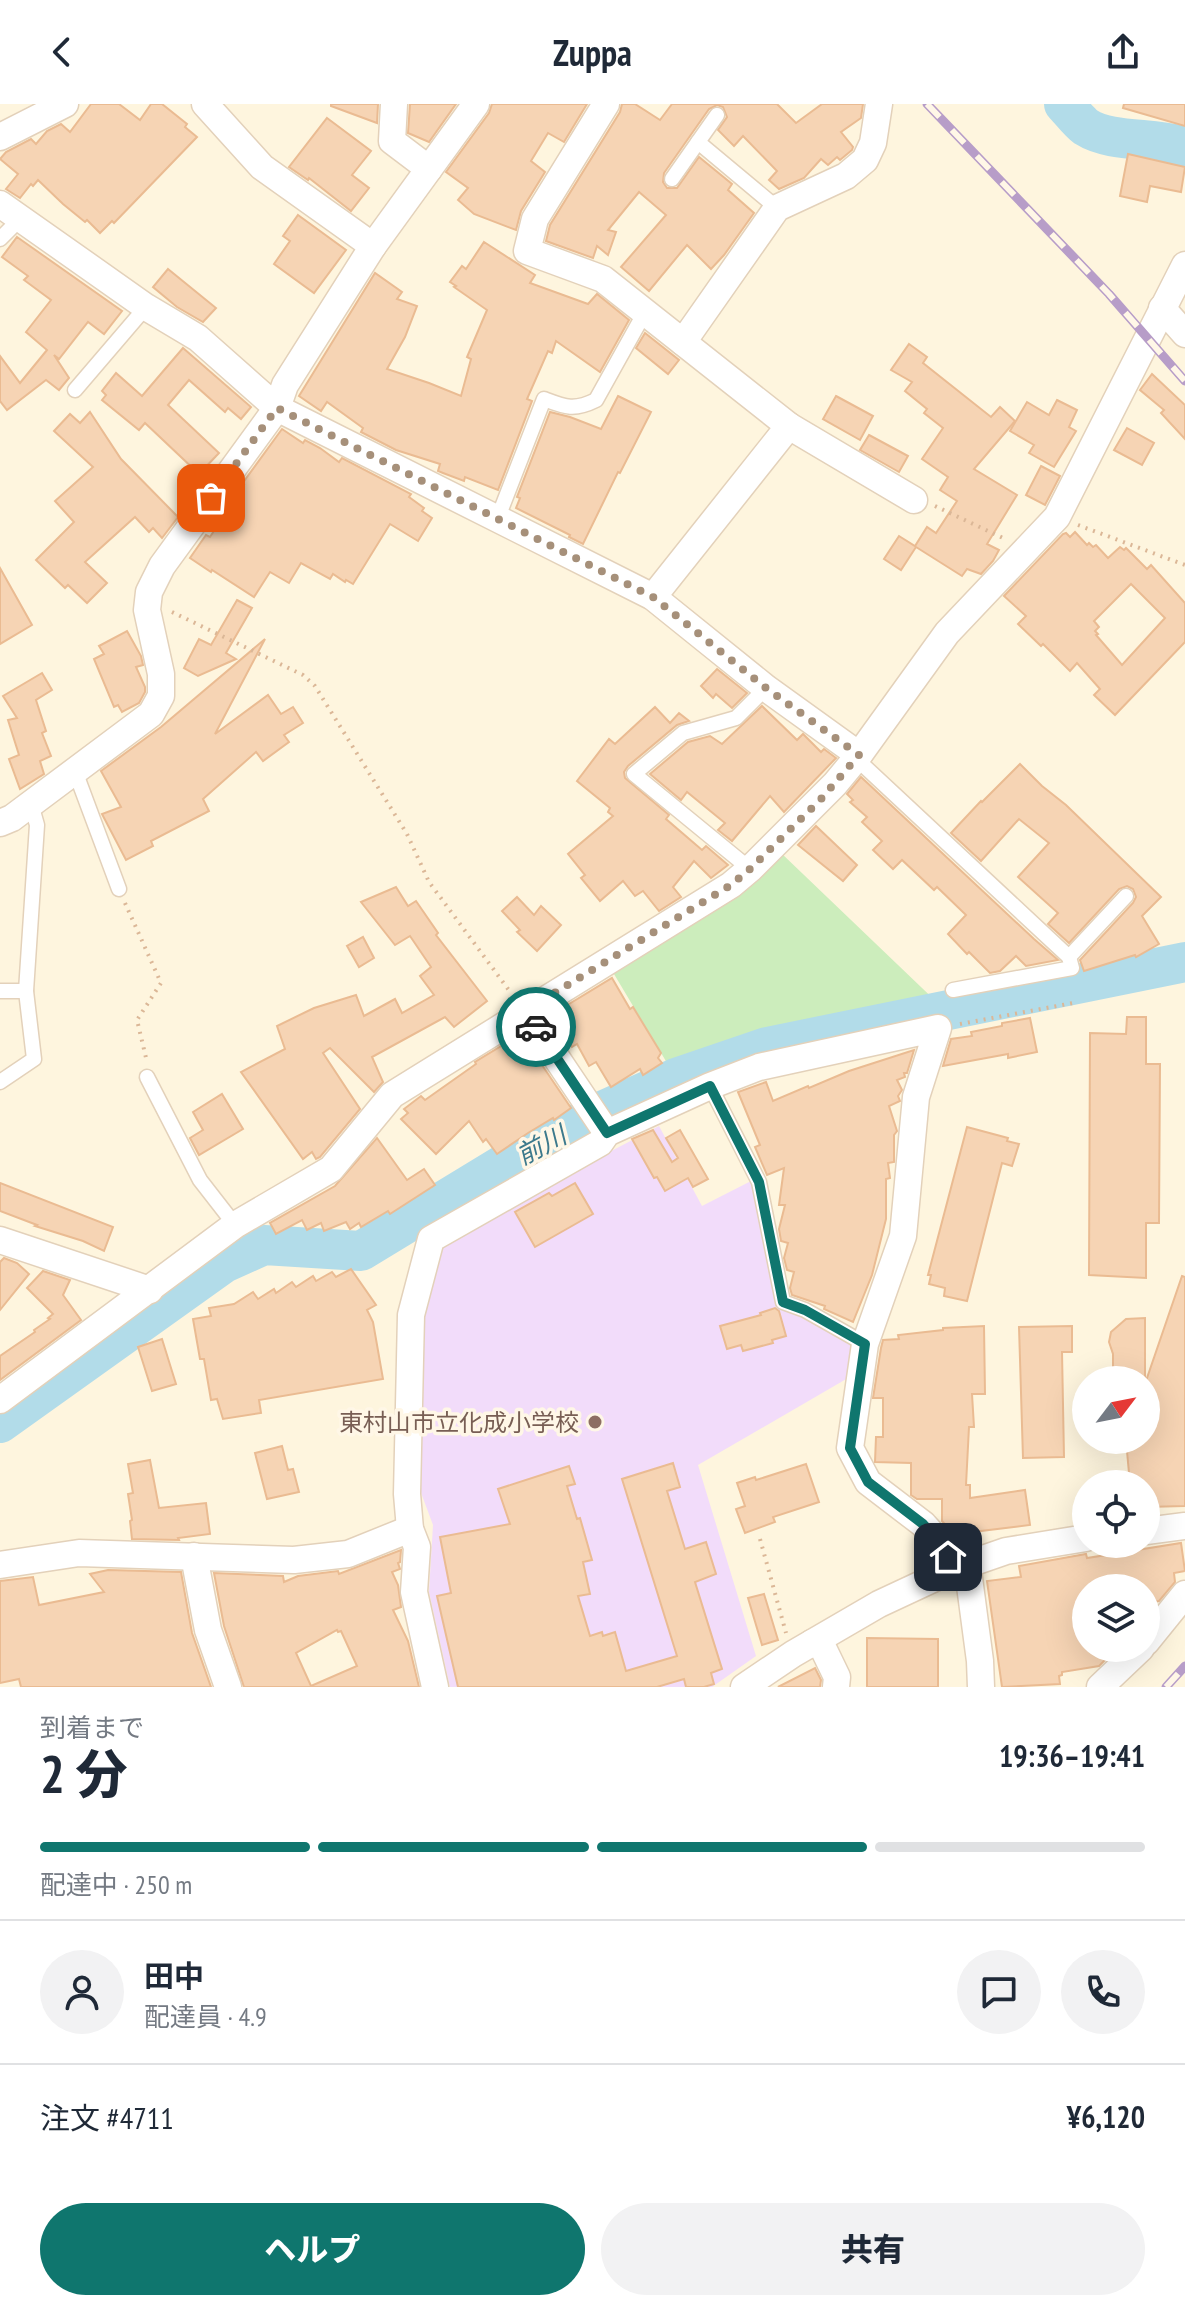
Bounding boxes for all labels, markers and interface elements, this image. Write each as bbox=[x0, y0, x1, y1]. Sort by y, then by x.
text: Zuppa bbox=[553, 29, 632, 76]
icon: back bbox=[40, 30, 84, 74]
icon: share bbox=[1101, 30, 1145, 74]
pin bbox=[177, 464, 245, 532]
icon: bag bbox=[189, 476, 233, 520]
courier bbox=[496, 987, 576, 1067]
icon: car bbox=[514, 1005, 558, 1049]
water label: 前川 bbox=[510, 1117, 574, 1172]
north arrow bbox=[1072, 1366, 1160, 1454]
map controls bbox=[1072, 1366, 1160, 1662]
place label: 東村山市立化成小学校 bbox=[339, 1407, 579, 1438]
marker: 東村山市立化成小学校 bbox=[586, 1413, 604, 1431]
button: locate bbox=[1072, 1470, 1160, 1558]
pin bbox=[914, 1523, 982, 1591]
icon: home bbox=[926, 1535, 970, 1579]
button: layers bbox=[1072, 1574, 1160, 1662]
text: 到着まで bbox=[40, 1711, 144, 1744]
text: 19:36–19:41 bbox=[999, 1736, 1145, 1775]
text: 2 分 bbox=[40, 1740, 128, 1807]
text: 配達中 · 250 m bbox=[40, 1868, 192, 1901]
button: person bbox=[40, 1950, 124, 2034]
button: chat bbox=[957, 1950, 1041, 2034]
button: phone bbox=[1061, 1950, 1145, 2034]
text: 田中 bbox=[144, 1956, 204, 1995]
text: 配達員 · 4.9 bbox=[144, 2000, 267, 2033]
text: ¥6,120 bbox=[1067, 2097, 1145, 2136]
text: 注文 #4711 bbox=[40, 2098, 174, 2137]
button: ヘルプ bbox=[40, 2203, 585, 2295]
button: 共有 bbox=[601, 2203, 1145, 2295]

